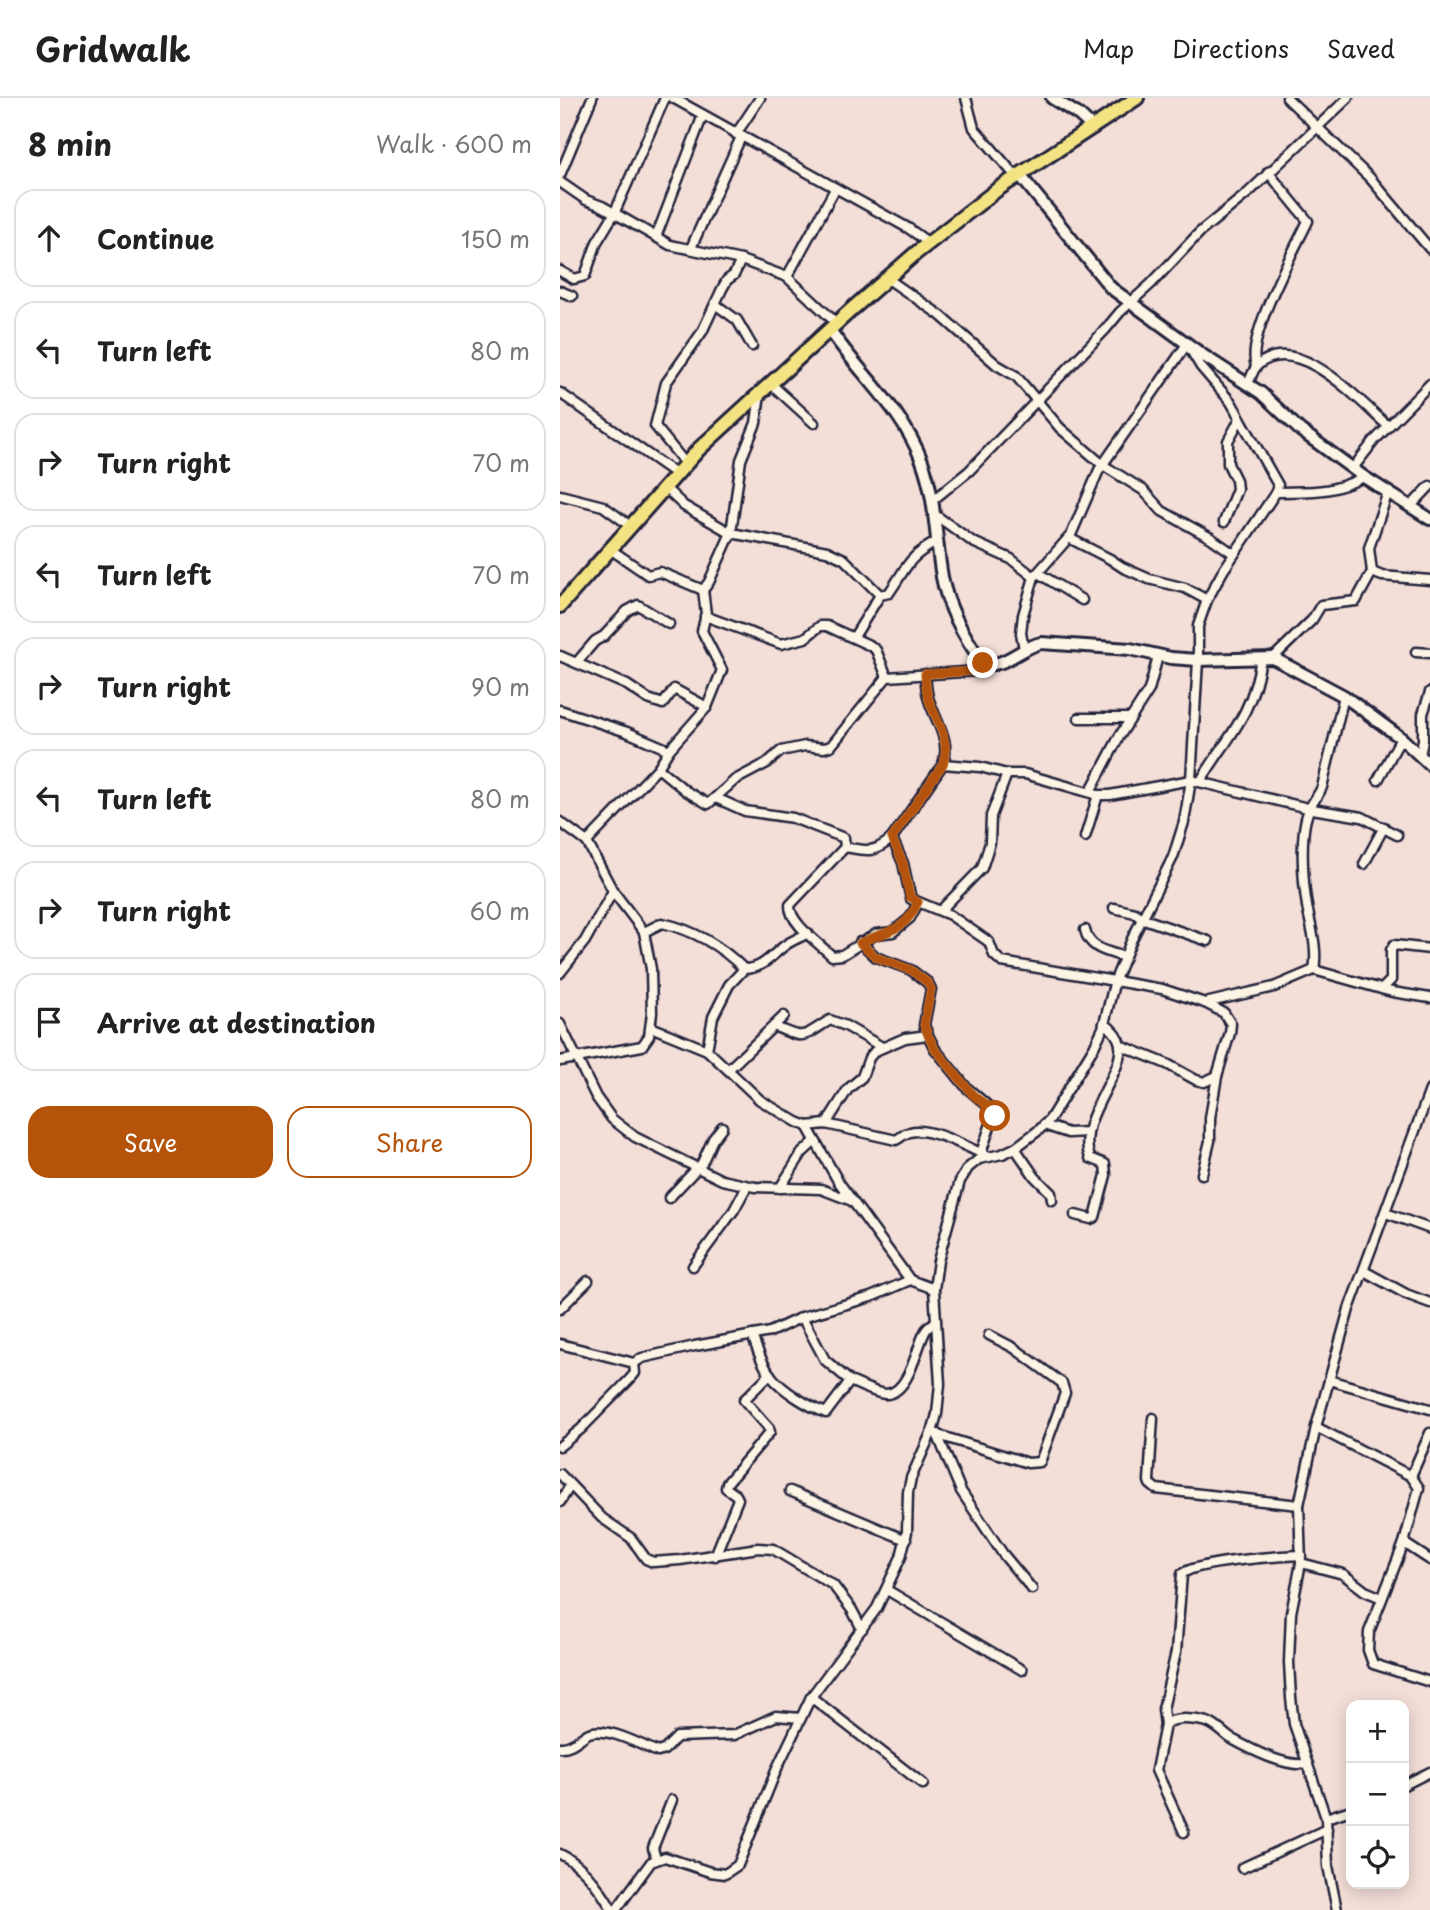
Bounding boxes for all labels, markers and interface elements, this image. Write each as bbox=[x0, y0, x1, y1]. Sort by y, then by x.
text: Gridwalk bbox=[35, 23, 191, 73]
text: Map bbox=[1083, 30, 1134, 66]
text: Directions bbox=[1172, 30, 1289, 66]
text: Saved bbox=[1327, 30, 1395, 66]
text: 8 min bbox=[28, 121, 112, 166]
text: Walk · 600 m bbox=[376, 126, 532, 161]
icon: ahead bbox=[30, 219, 68, 257]
text: Continue bbox=[97, 219, 214, 258]
text: 150 m bbox=[461, 221, 530, 256]
icon: left bbox=[30, 331, 68, 369]
text: Turn left bbox=[97, 331, 212, 370]
text: 80 m bbox=[470, 333, 530, 368]
icon: right bbox=[30, 443, 68, 481]
text: Turn right bbox=[97, 443, 231, 482]
text: 70 m bbox=[472, 445, 530, 480]
icon: left bbox=[30, 555, 68, 593]
text: Turn left bbox=[97, 555, 212, 594]
text: 70 m bbox=[472, 557, 530, 592]
route end bbox=[967, 647, 998, 678]
icon: right bbox=[30, 667, 68, 705]
text: Turn right bbox=[97, 667, 231, 706]
text: 90 m bbox=[471, 669, 530, 704]
icon: left bbox=[30, 779, 68, 817]
text: Turn left bbox=[97, 779, 212, 818]
text: 80 m bbox=[470, 781, 530, 816]
icon: right bbox=[30, 891, 68, 929]
text: Turn right bbox=[97, 891, 231, 930]
text: 60 m bbox=[470, 893, 530, 928]
icon: arrive bbox=[30, 1003, 68, 1041]
text: Arrive at destination bbox=[97, 1003, 376, 1042]
route start bbox=[979, 1100, 1010, 1131]
button: Save bbox=[28, 1106, 273, 1178]
button: Share bbox=[287, 1106, 532, 1178]
map controls bbox=[1346, 1700, 1409, 1889]
button: + bbox=[1346, 1700, 1409, 1763]
button: − bbox=[1346, 1763, 1409, 1826]
button: locate bbox=[1346, 1826, 1409, 1889]

